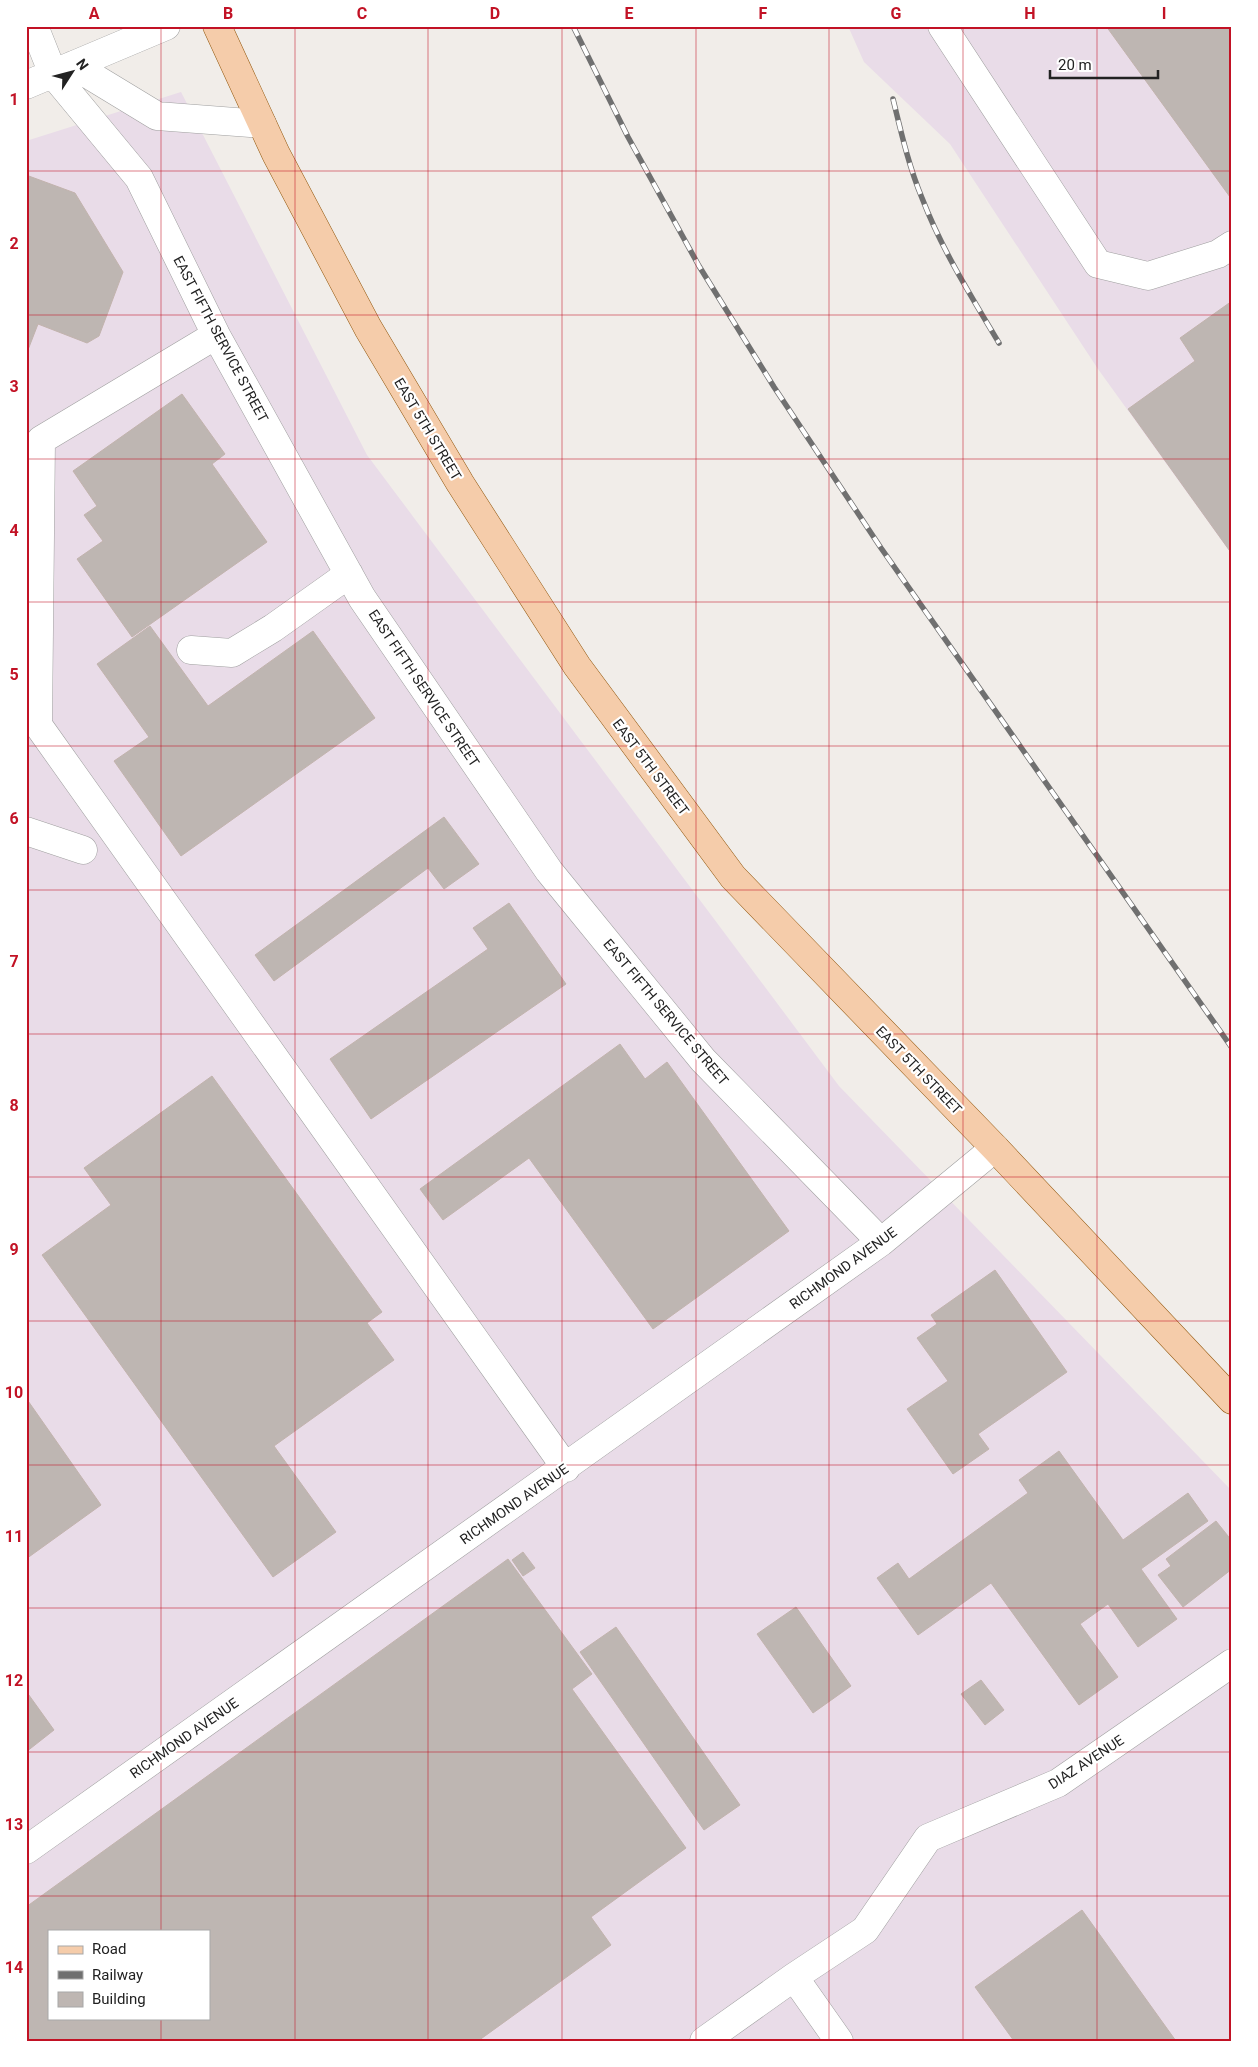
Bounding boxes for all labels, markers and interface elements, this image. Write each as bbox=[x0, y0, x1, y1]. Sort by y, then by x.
text: A bbox=[89, 4, 100, 23]
text: B bbox=[223, 4, 233, 23]
text: C bbox=[357, 4, 367, 23]
text: D bbox=[490, 4, 500, 23]
text: E bbox=[625, 4, 634, 23]
text: F bbox=[759, 4, 768, 23]
text: G bbox=[891, 4, 902, 23]
text: H bbox=[1024, 4, 1036, 23]
text: I bbox=[1162, 4, 1166, 23]
north arrow bbox=[48, 48, 98, 98]
scale bar bbox=[1050, 48, 1158, 80]
text: N bbox=[73, 56, 92, 73]
text: 20 m bbox=[1058, 56, 1092, 74]
text: 1 bbox=[9, 90, 19, 109]
text: 2 bbox=[9, 234, 19, 253]
street label: EAST FIFTH SERVICE STREET bbox=[170, 253, 272, 425]
street label: EAST 5TH STREET bbox=[391, 375, 465, 484]
text: 3 bbox=[9, 377, 19, 396]
text: 4 bbox=[9, 521, 19, 540]
street label: EAST FIFTH SERVICE STREET bbox=[365, 606, 483, 770]
text: 5 bbox=[9, 665, 19, 684]
street label: EAST 5TH STREET bbox=[610, 716, 693, 819]
text: 6 bbox=[9, 809, 19, 828]
street label: EAST FIFTH SERVICE STREET bbox=[600, 936, 732, 1089]
text: 7 bbox=[9, 952, 19, 971]
street label: EAST 5TH STREET bbox=[873, 1023, 966, 1118]
text: 8 bbox=[9, 1096, 19, 1115]
street label: RICHMOND AVENUE bbox=[786, 1224, 900, 1312]
text: 9 bbox=[9, 1240, 19, 1259]
text: 10 bbox=[5, 1383, 23, 1402]
street label: RICHMOND AVENUE bbox=[457, 1461, 571, 1547]
text: 11 bbox=[5, 1527, 23, 1546]
text: 12 bbox=[5, 1671, 23, 1690]
street label: RICHMOND AVENUE bbox=[127, 1695, 241, 1781]
street label: DIAZ AVENUE bbox=[1045, 1732, 1127, 1792]
text: 13 bbox=[5, 1815, 23, 1834]
legend bbox=[48, 1930, 210, 2020]
text: Road bbox=[92, 1940, 126, 1958]
text: 14 bbox=[5, 1958, 23, 1977]
text: Railway bbox=[92, 1966, 143, 1984]
text: Building bbox=[92, 1990, 146, 2008]

